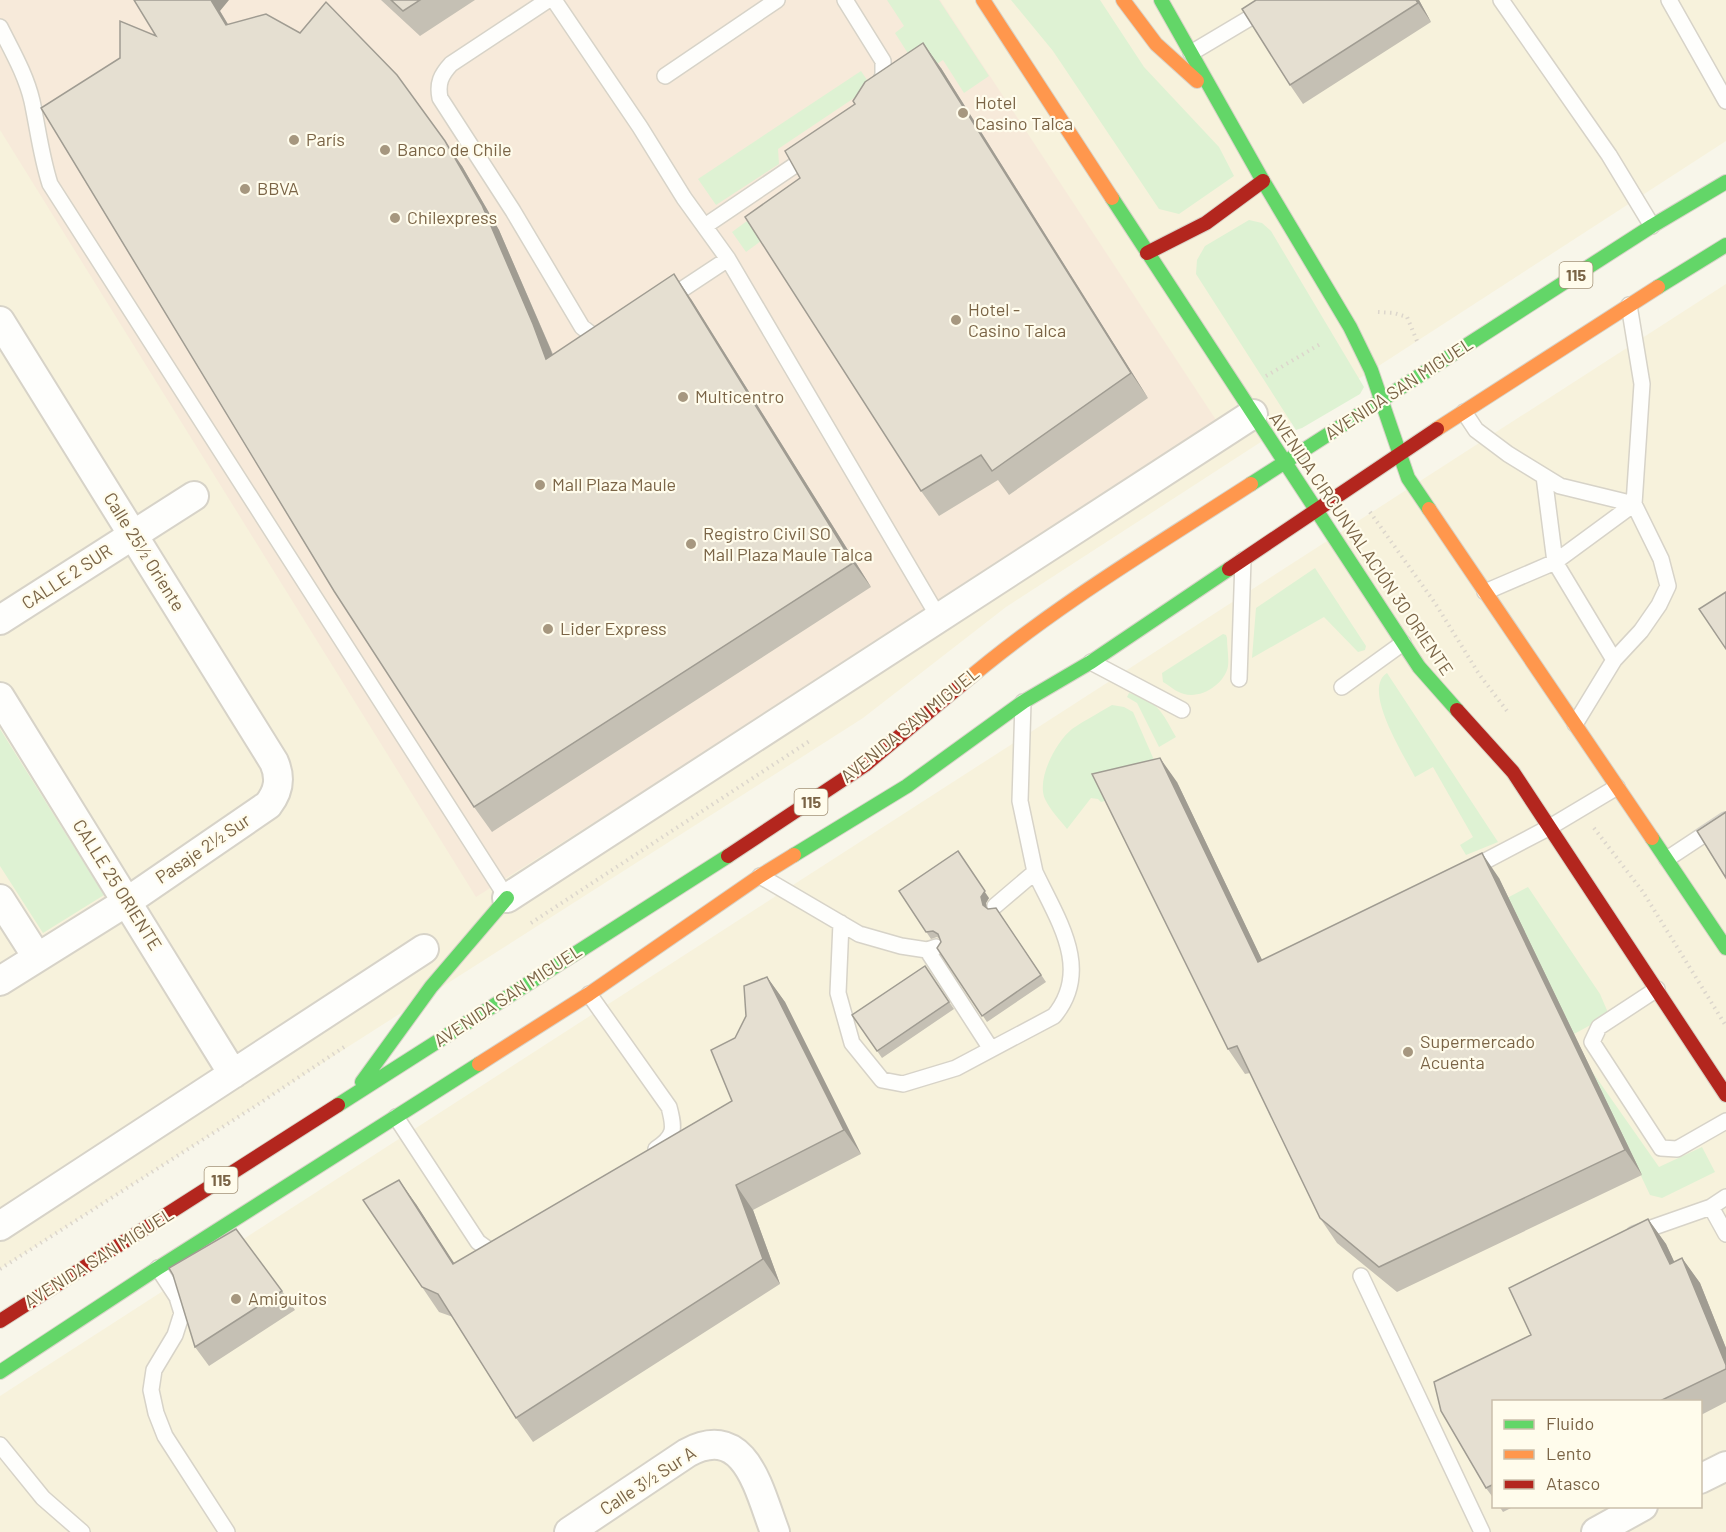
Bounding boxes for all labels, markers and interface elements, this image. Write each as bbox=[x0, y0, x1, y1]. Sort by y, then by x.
place label: Hotel Casino Talca bbox=[975, 91, 1073, 134]
marker: Hotel Casino Talca bbox=[956, 106, 970, 120]
place label: París bbox=[306, 128, 345, 150]
marker: París bbox=[287, 133, 301, 147]
place label: Banco de Chile bbox=[397, 138, 512, 160]
marker: Banco de Chile bbox=[378, 143, 392, 157]
place label: BBVA bbox=[257, 177, 299, 199]
marker: BBVA bbox=[238, 182, 252, 196]
place label: Chilexpress bbox=[407, 206, 497, 228]
marker: Chilexpress bbox=[388, 211, 402, 225]
road number: 115 bbox=[1560, 262, 1592, 288]
place label: Hotel - Casino Talca bbox=[968, 298, 1066, 341]
marker: Hotel - Casino Talca bbox=[949, 313, 963, 327]
street label: AVENIDA SAN MIGUEL bbox=[1320, 332, 1477, 444]
place label: Multicentro bbox=[695, 385, 784, 407]
marker: Multicentro bbox=[676, 390, 690, 404]
street label: AVENIDA CIRCUNVALACIÓN 30 ORIENTE bbox=[1265, 408, 1458, 679]
place label: Mall Plaza Maule bbox=[552, 473, 676, 495]
marker: Mall Plaza Maule bbox=[533, 478, 547, 492]
street label: Calle 25½ Oriente bbox=[100, 488, 190, 615]
place label: Registro Civil SO Mall Plaza Maule Talca bbox=[703, 522, 873, 565]
marker: Registro Civil SO Mall Plaza Maule Talca bbox=[684, 537, 698, 551]
street label: CALLE 2 SUR bbox=[17, 539, 116, 613]
place label: Lider Express bbox=[560, 617, 667, 639]
marker: Lider Express bbox=[541, 622, 555, 636]
street label: AVENIDA SAN MIGUEL bbox=[836, 662, 983, 787]
road number: 115 bbox=[794, 789, 828, 815]
street label: Pasaje 2½ Sur bbox=[151, 808, 254, 888]
street label: CALLE 25 ORIENTE bbox=[69, 815, 167, 954]
street label: AVENIDA SAN MIGUEL bbox=[429, 939, 586, 1051]
place label: Supermercado Acuenta bbox=[1420, 1030, 1535, 1073]
marker: Supermercado Acuenta bbox=[1401, 1045, 1415, 1059]
road number: 115 bbox=[204, 1167, 238, 1193]
street label: AVENIDA SAN MIGUEL bbox=[20, 1202, 177, 1312]
place label: Amiguitos bbox=[248, 1287, 327, 1309]
marker: Amiguitos bbox=[229, 1292, 243, 1306]
legend bbox=[1492, 1400, 1702, 1508]
text: Fluido bbox=[1546, 1412, 1594, 1434]
street label: Calle 3½ Sur A bbox=[595, 1441, 700, 1519]
text: Lento bbox=[1546, 1442, 1592, 1464]
text: Atasco bbox=[1546, 1472, 1600, 1494]

